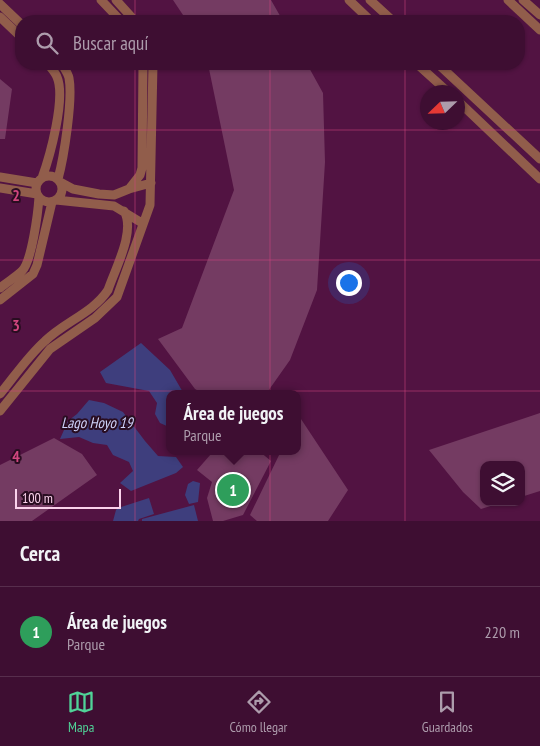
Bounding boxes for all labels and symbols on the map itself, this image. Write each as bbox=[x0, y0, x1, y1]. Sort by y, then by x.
north arrow bbox=[420, 85, 465, 130]
text: 2 bbox=[12, 185, 20, 205]
your location bbox=[336, 270, 362, 296]
text: 3 bbox=[12, 315, 20, 335]
water label: Lago Hoyo 19 bbox=[61, 413, 135, 432]
text: 4 bbox=[12, 446, 20, 466]
pin: 1 bbox=[217, 471, 249, 509]
scale bar bbox=[15, 486, 121, 509]

